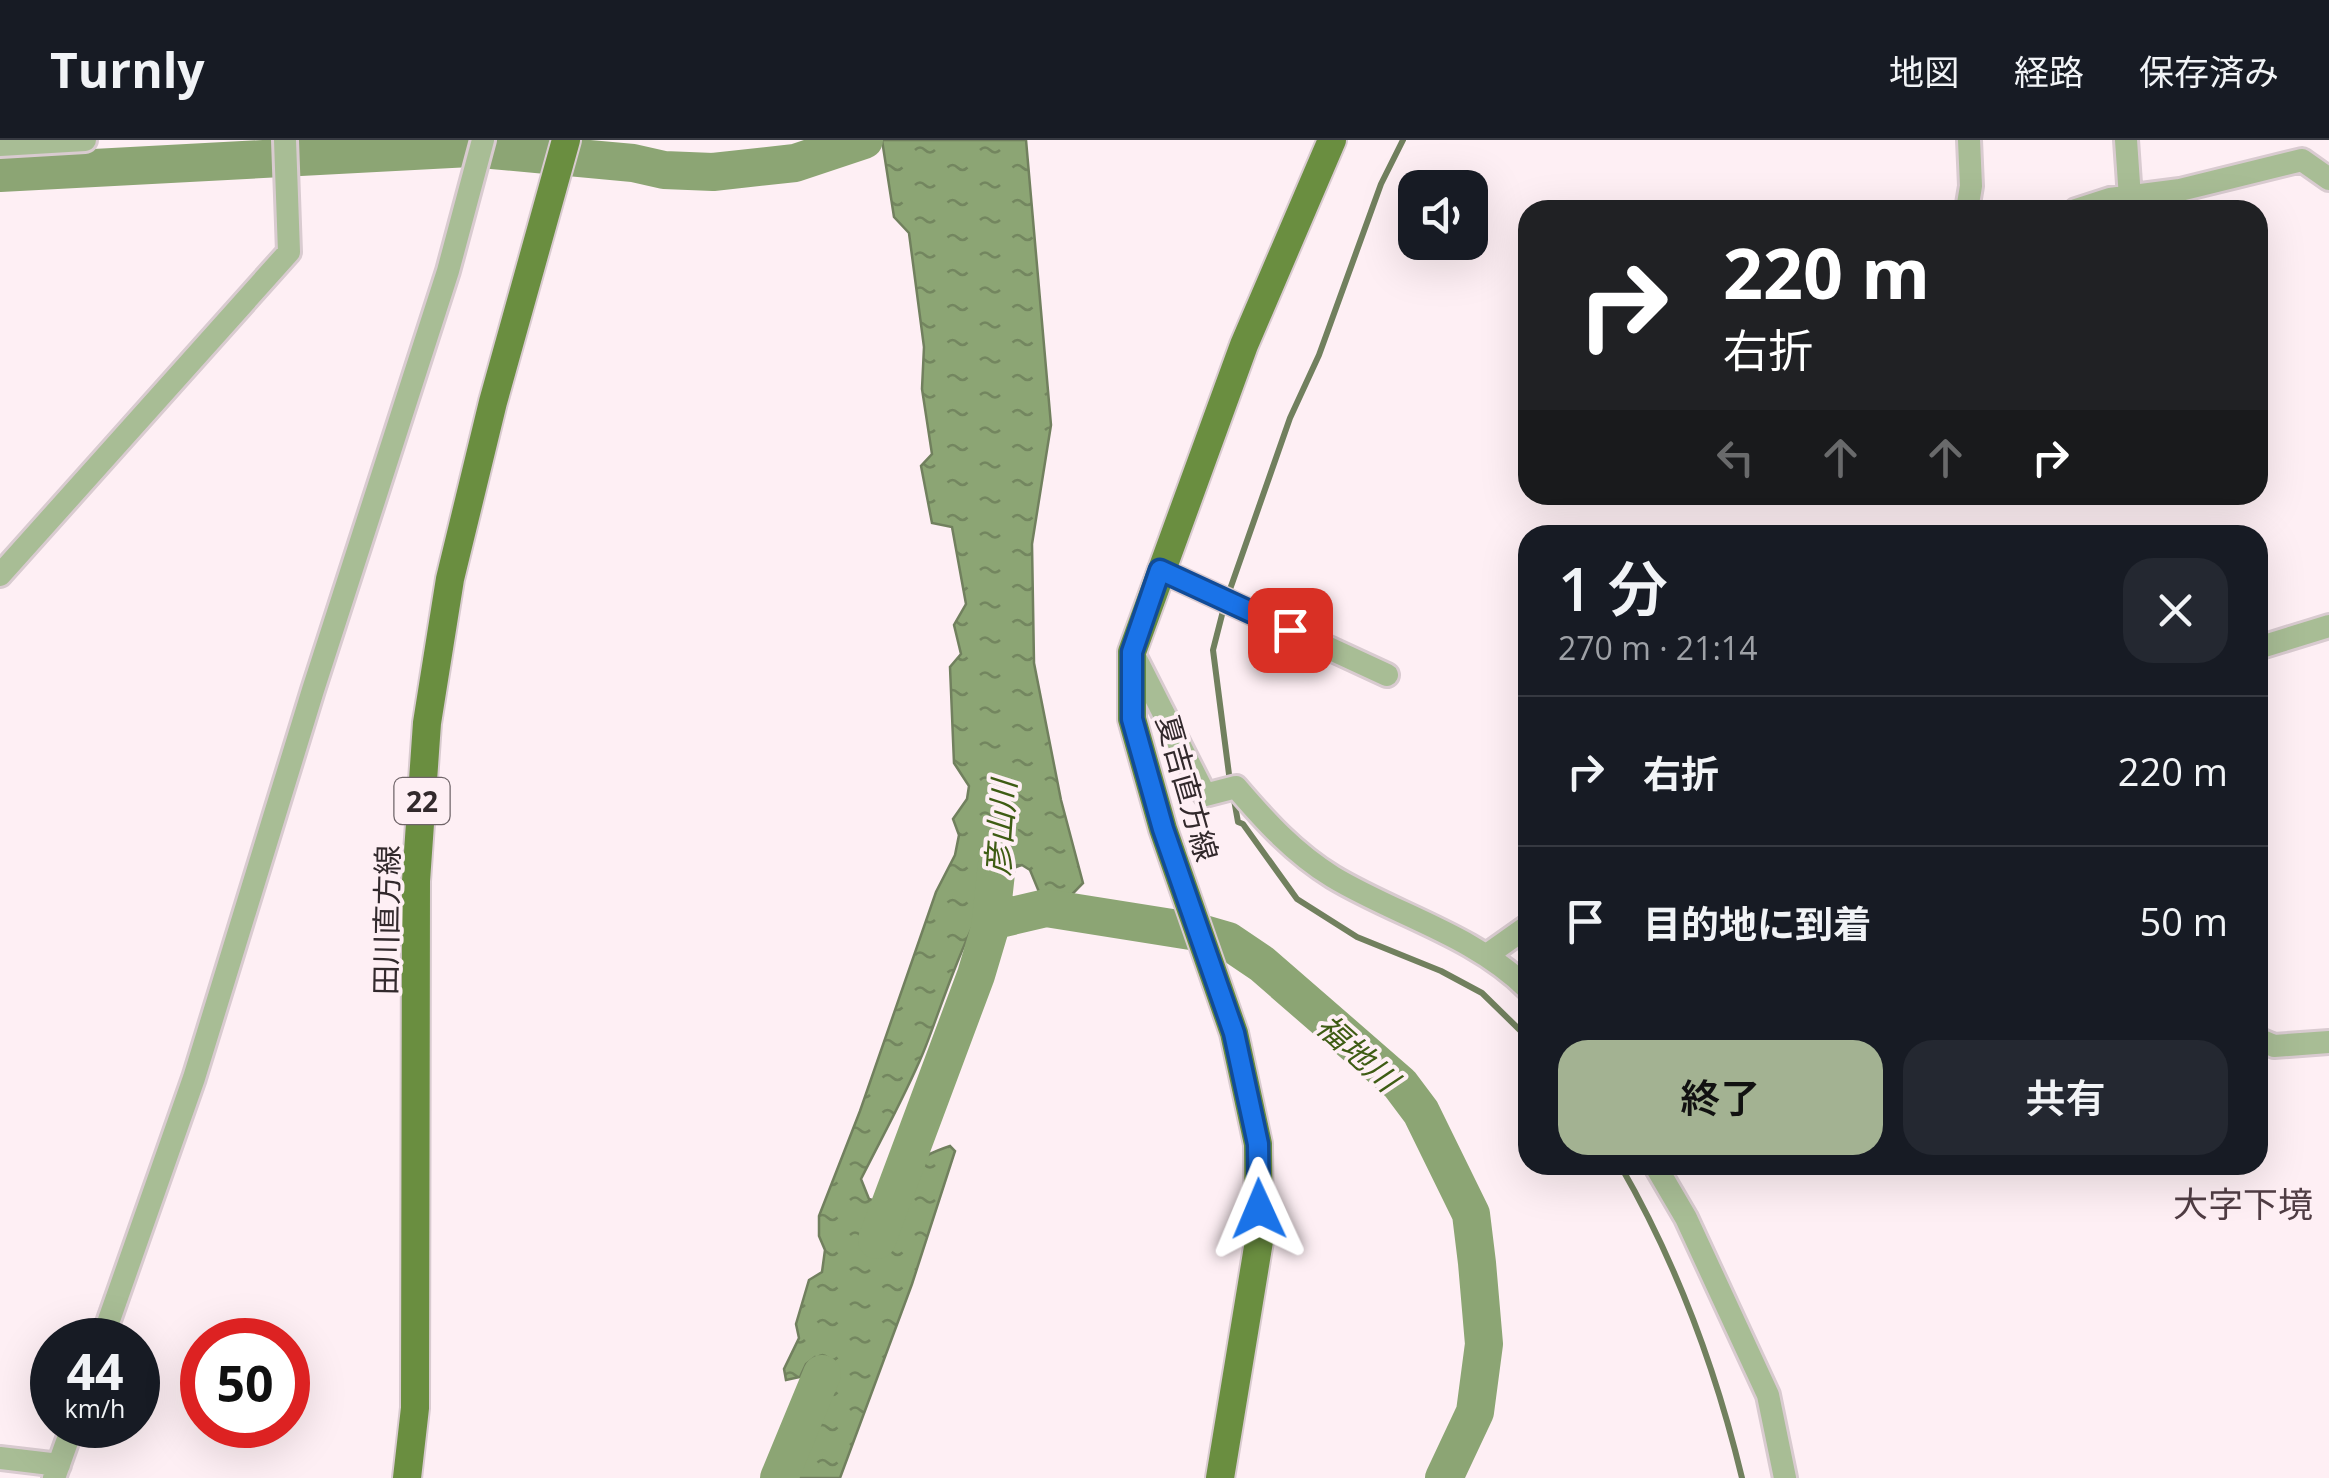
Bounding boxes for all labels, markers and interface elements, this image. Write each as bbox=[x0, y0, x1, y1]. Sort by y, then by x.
text: Turnly bbox=[50, 37, 205, 102]
text: 地図 bbox=[1889, 48, 1959, 95]
text: 経路 bbox=[2014, 48, 2084, 95]
text: 保存済み bbox=[2139, 48, 2279, 95]
map controls bbox=[1398, 170, 1488, 260]
button: sound bbox=[1398, 170, 1488, 260]
text: 220 m bbox=[1723, 224, 1930, 320]
icon: right bbox=[1558, 240, 1688, 370]
text: 右折 bbox=[1723, 319, 1813, 380]
icon: left bbox=[1708, 430, 1763, 485]
icon: ahead bbox=[1813, 430, 1868, 485]
icon: ahead bbox=[1918, 430, 1973, 485]
icon: right bbox=[2023, 430, 2078, 485]
text: 1 分 bbox=[1558, 547, 1668, 629]
button: close bbox=[2123, 558, 2228, 663]
pin bbox=[1248, 588, 1333, 673]
icon: arrive bbox=[1263, 603, 1318, 658]
text: 270 m · 21:14 bbox=[1558, 626, 1757, 669]
street label: 夏吉直方線 bbox=[1148, 710, 1228, 866]
icon: right bbox=[1558, 744, 1613, 799]
text: 220 m bbox=[2118, 745, 2228, 797]
text: 右折 bbox=[1643, 747, 1719, 799]
water label: 彦山川 bbox=[975, 776, 1025, 877]
road number: 22 bbox=[394, 778, 450, 824]
street label: 田川直方線 bbox=[364, 845, 408, 995]
icon: arrive bbox=[1558, 894, 1613, 949]
text: 50 m bbox=[2139, 895, 2228, 947]
text: 目的地に到着 bbox=[1643, 897, 1871, 949]
water label: 福地川 bbox=[1308, 1004, 1410, 1102]
button: 終了 bbox=[1558, 1040, 1883, 1155]
button: 共有 bbox=[1903, 1040, 2228, 1155]
position arrow bbox=[1207, 1157, 1311, 1261]
district label: 大字下境 bbox=[2173, 1180, 2313, 1227]
speed limit sign: 50 bbox=[180, 1318, 310, 1448]
text: 44 bbox=[66, 1337, 124, 1405]
text: km/h bbox=[65, 1391, 125, 1425]

